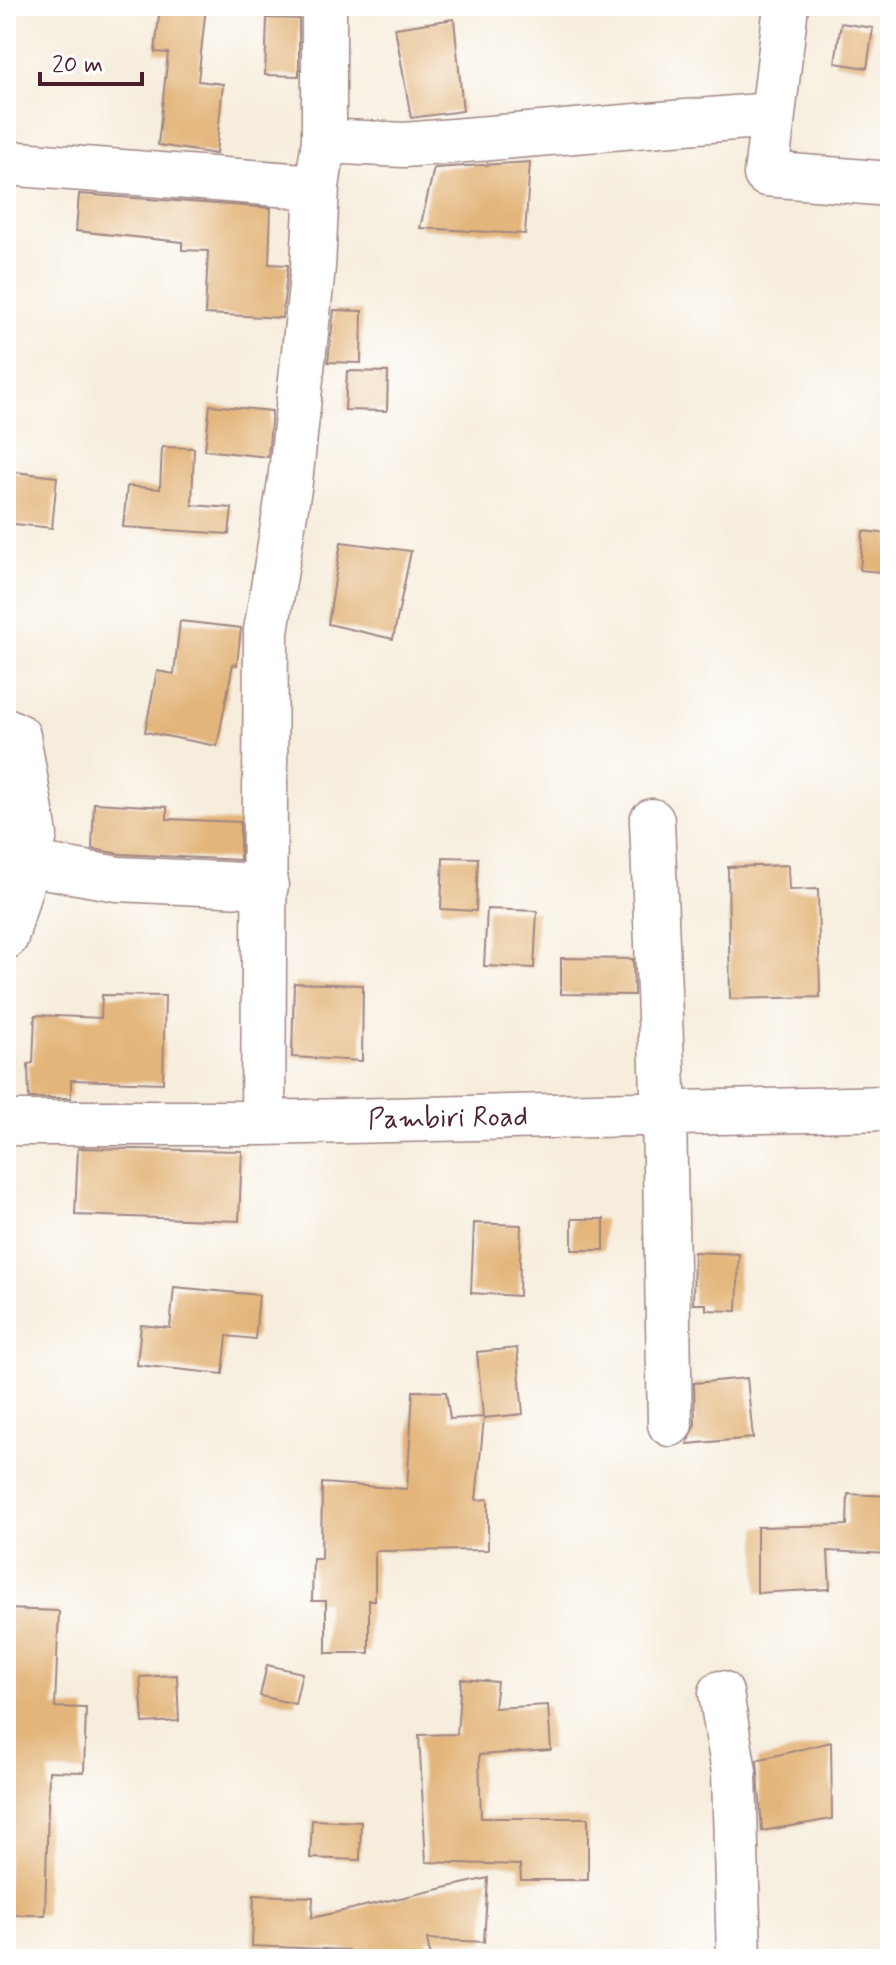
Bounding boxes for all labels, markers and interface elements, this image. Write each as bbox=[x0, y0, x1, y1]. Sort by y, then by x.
scale bar bbox=[40, 36, 142, 86]
text: 20 m bbox=[52, 50, 103, 81]
street label: Pambiri Road bbox=[368, 1099, 528, 1139]

